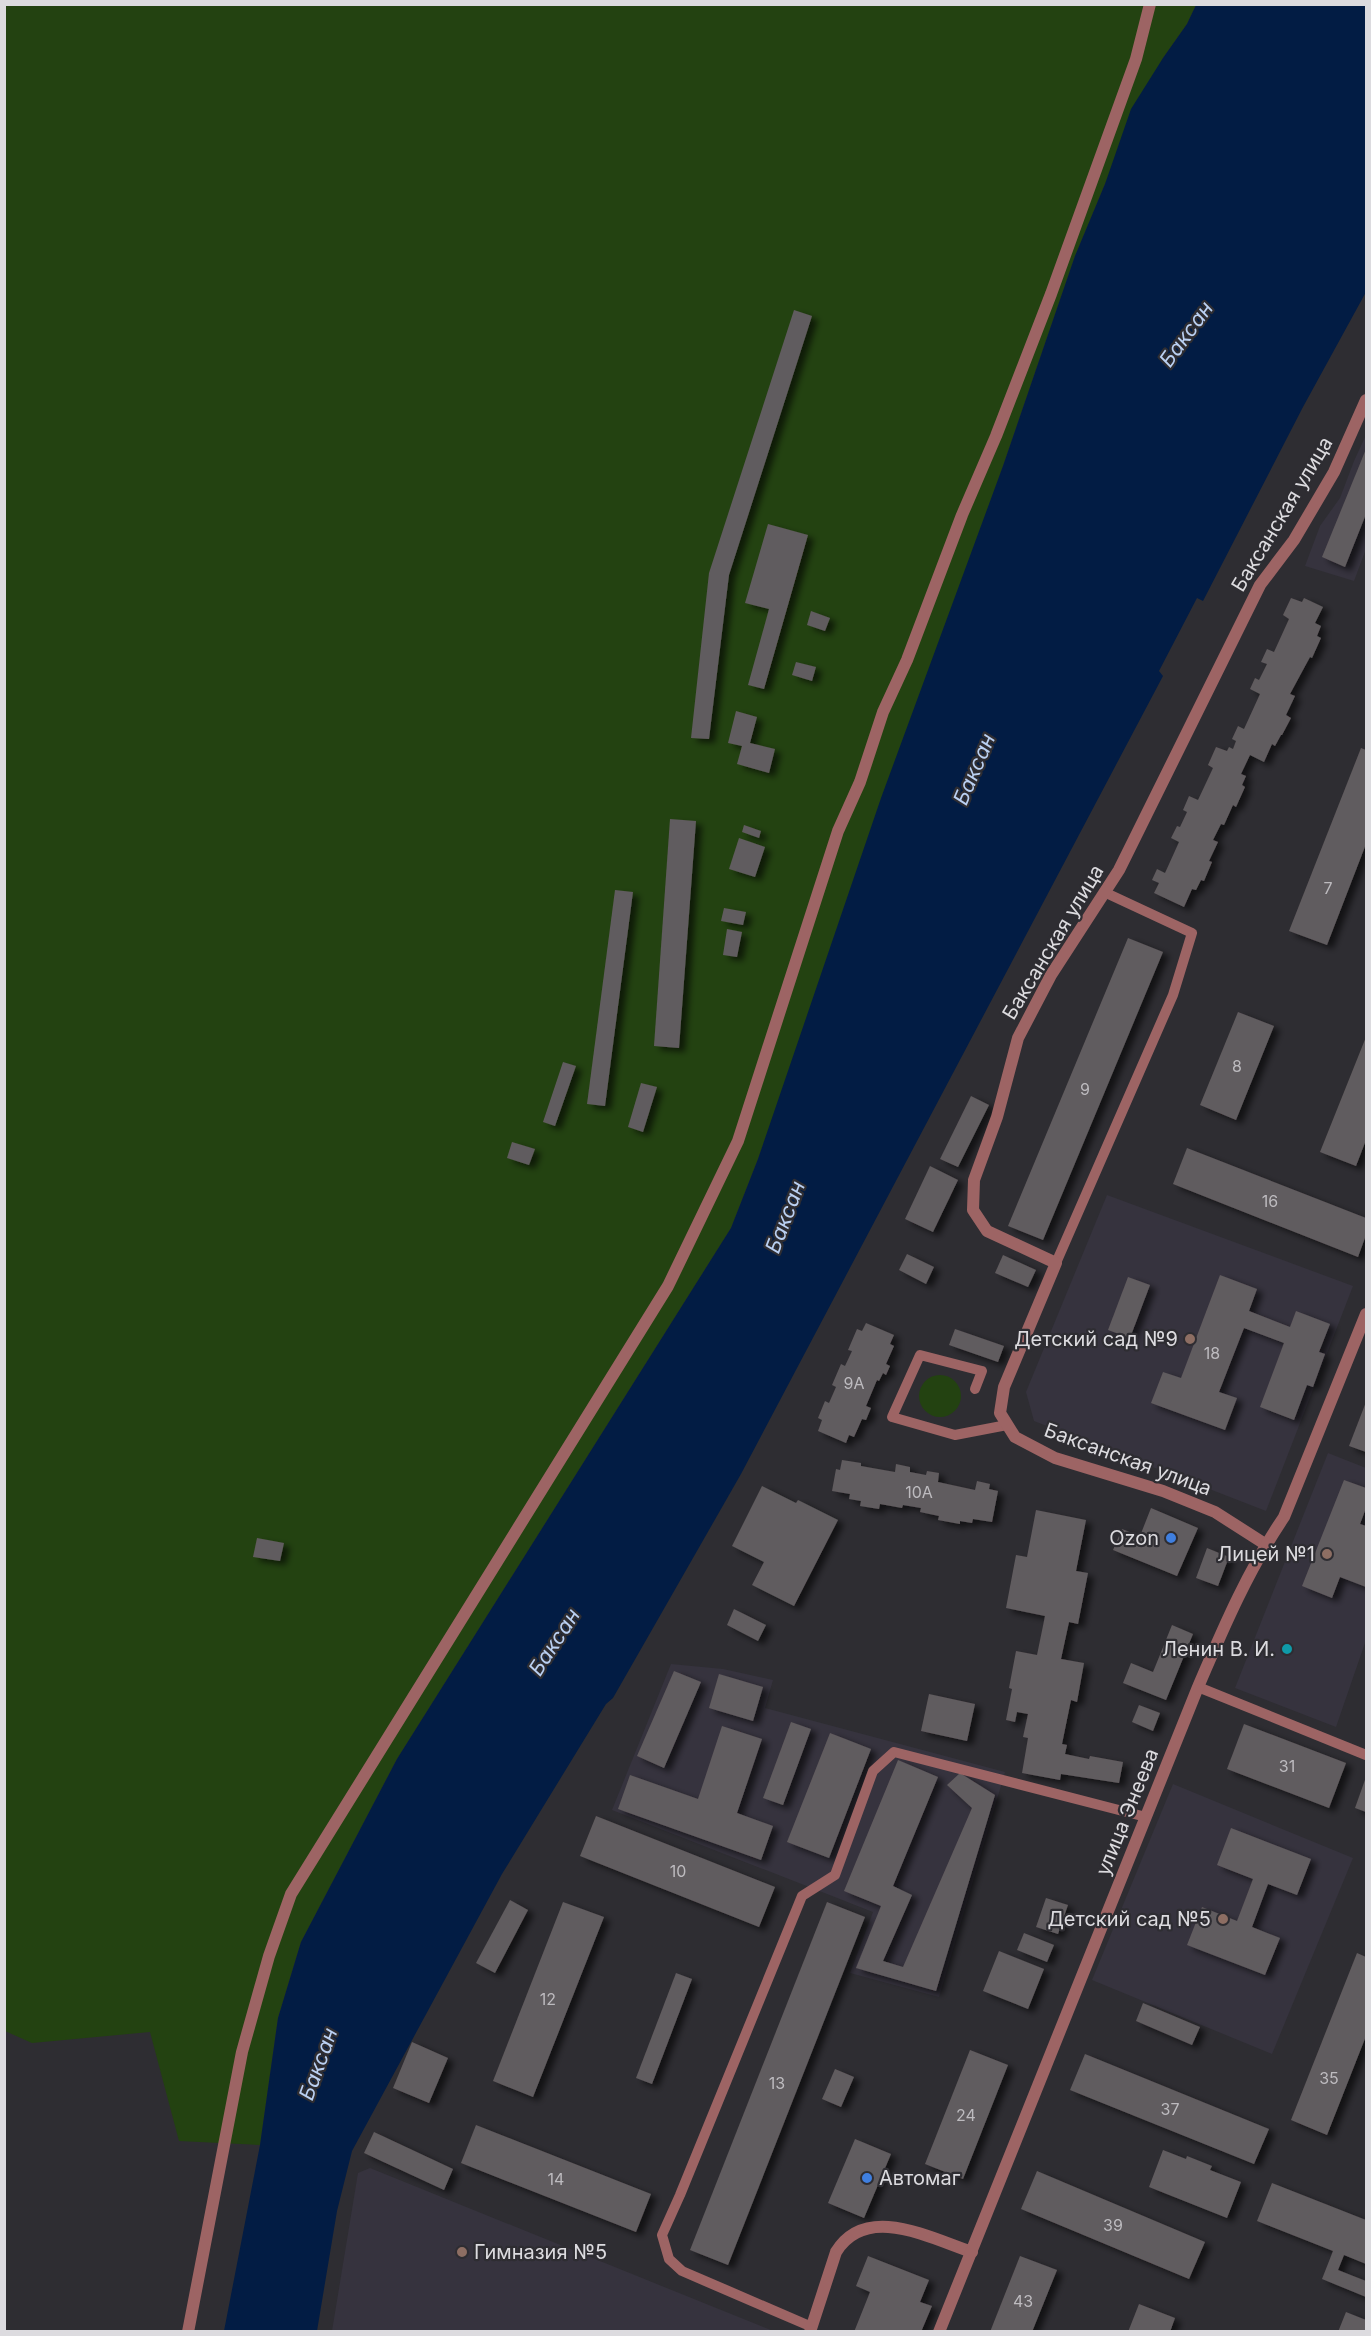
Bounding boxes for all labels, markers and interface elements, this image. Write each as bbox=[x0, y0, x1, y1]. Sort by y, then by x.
water label: Баксан bbox=[1154, 296, 1218, 372]
street label: Баксанская улица bbox=[1226, 432, 1338, 596]
water label: Баксан bbox=[948, 730, 1000, 808]
street label: Баксанская улица bbox=[997, 860, 1109, 1024]
house number: 7 bbox=[1323, 878, 1333, 898]
house number: 8 bbox=[1232, 1056, 1242, 1076]
house number: 9 bbox=[1080, 1079, 1090, 1099]
water label: Баксан bbox=[760, 1178, 810, 1256]
house number: 16 bbox=[1262, 1191, 1278, 1211]
place label: Детский сад №9 bbox=[1014, 1327, 1178, 1351]
marker: Детский сад №9 bbox=[1183, 1332, 1197, 1346]
house number: 18 bbox=[1204, 1343, 1220, 1363]
house number: 9А bbox=[844, 1373, 864, 1393]
street label: Баксанская улица bbox=[1041, 1418, 1215, 1500]
house number: 10А bbox=[905, 1482, 933, 1502]
place label: Ozon bbox=[1109, 1526, 1159, 1550]
marker: Ozon bbox=[1164, 1531, 1178, 1545]
place label: Лицей №1 bbox=[1217, 1542, 1315, 1566]
marker: Лицей №1 bbox=[1320, 1547, 1334, 1561]
water label: Баксан bbox=[523, 1604, 585, 1680]
place label: Ленин В. И. bbox=[1162, 1637, 1275, 1661]
marker: Ленин В. И. bbox=[1280, 1642, 1294, 1656]
street label: улица Энеева bbox=[1091, 1745, 1163, 1879]
house number: 31 bbox=[1279, 1756, 1295, 1776]
house number: 10 bbox=[670, 1861, 686, 1881]
place label: Детский сад №5 bbox=[1047, 1907, 1211, 1931]
marker: Детский сад №5 bbox=[1216, 1912, 1230, 1926]
house number: 12 bbox=[540, 1989, 556, 2009]
water label: Баксан bbox=[293, 2025, 343, 2103]
house number: 35 bbox=[1319, 2068, 1339, 2088]
house number: 13 bbox=[769, 2073, 785, 2093]
house number: 37 bbox=[1161, 2099, 1179, 2119]
house number: 24 bbox=[956, 2105, 976, 2125]
place label: Автомаг bbox=[879, 2166, 961, 2190]
house number: 14 bbox=[548, 2169, 564, 2189]
marker: Автомаг bbox=[860, 2171, 874, 2185]
house number: 39 bbox=[1103, 2215, 1123, 2235]
place label: Гимназия №5 bbox=[474, 2240, 607, 2264]
marker: Гимназия №5 bbox=[455, 2245, 469, 2259]
house number: 43 bbox=[1013, 2291, 1033, 2311]

